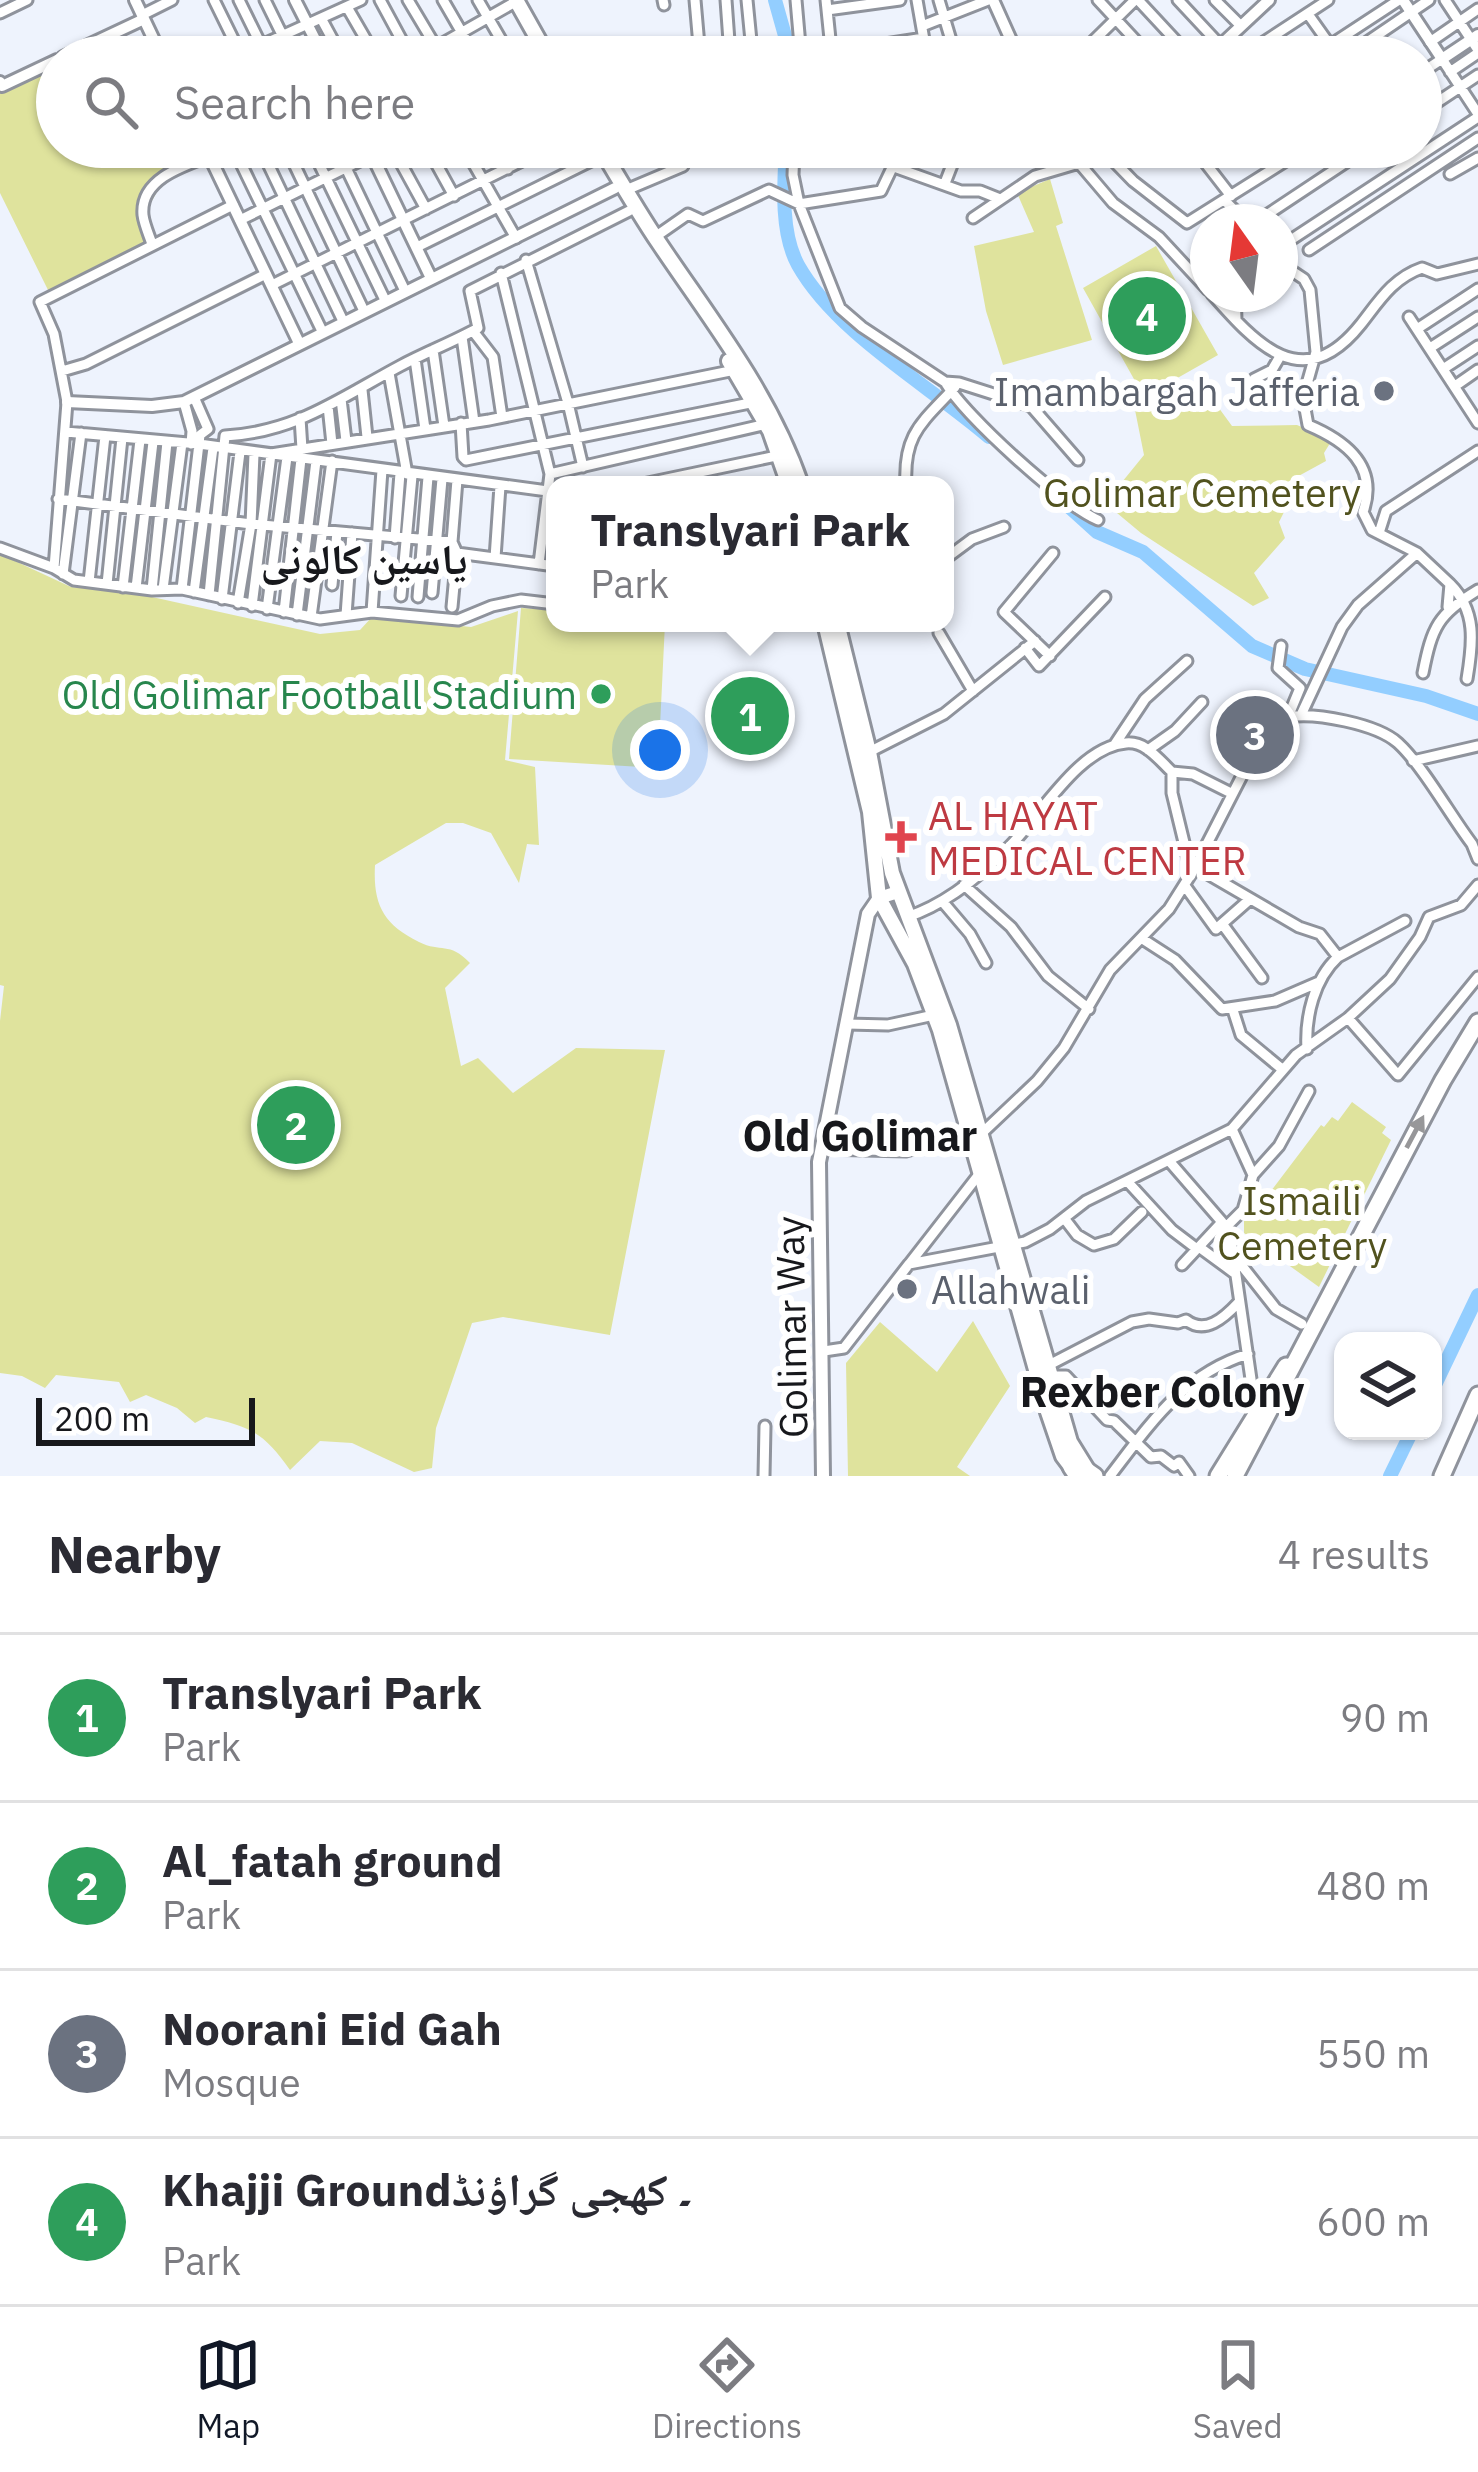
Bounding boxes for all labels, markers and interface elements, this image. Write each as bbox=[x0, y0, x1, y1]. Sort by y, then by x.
search box bbox=[36, 36, 1442, 168]
icon: search bbox=[78, 69, 144, 135]
text: Search here bbox=[174, 73, 415, 131]
north arrow bbox=[1190, 204, 1298, 312]
pin: 4 bbox=[1108, 271, 1186, 361]
place label: Imambargah Jafferia bbox=[994, 366, 1360, 417]
marker: Imambargah Jafferia bbox=[1371, 378, 1397, 404]
park label: Golimar Cemetery bbox=[1043, 467, 1361, 518]
popup bbox=[546, 476, 954, 632]
text: Translyari Park bbox=[590, 500, 910, 558]
district label: یاسین کالونی bbox=[261, 531, 467, 586]
text: Park bbox=[590, 558, 669, 609]
place label: Old Golimar Football Stadium bbox=[62, 669, 577, 720]
pin: 1 bbox=[711, 671, 789, 761]
marker: Old Golimar Football Stadium bbox=[588, 681, 614, 707]
pin: 3 bbox=[1216, 690, 1294, 780]
your location bbox=[630, 720, 690, 780]
place label: AL HAYAT MEDICAL CENTER bbox=[928, 790, 1247, 886]
marker: AL HAYAT MEDICAL CENTER bbox=[885, 821, 917, 853]
pin: 2 bbox=[257, 1080, 335, 1170]
district label: Old Golimar bbox=[742, 1108, 978, 1163]
one-way arrow bbox=[1405, 1115, 1425, 1150]
park label: Ismaili Cemetery bbox=[1217, 1175, 1387, 1271]
street label: Golimar Way bbox=[764, 1215, 818, 1439]
place label: Allahwali bbox=[931, 1264, 1091, 1315]
marker: Allahwali bbox=[894, 1276, 920, 1302]
map controls bbox=[1334, 1332, 1442, 1440]
button: layers bbox=[1334, 1332, 1442, 1440]
district label: Rexber Colony bbox=[1020, 1364, 1305, 1419]
scale bar bbox=[36, 1392, 255, 1445]
text: 200 m bbox=[54, 1397, 150, 1440]
text: Nearby bbox=[48, 1521, 221, 1587]
text: 4 results bbox=[1278, 1529, 1430, 1580]
text: Translyari Park bbox=[162, 1663, 482, 1721]
text: 1 bbox=[75, 1692, 99, 1743]
text: 90 m bbox=[1340, 1692, 1430, 1743]
text: Park bbox=[162, 1721, 241, 1772]
text: Al_fatah ground bbox=[162, 1831, 503, 1889]
text: 2 bbox=[75, 1860, 99, 1911]
text: 480 m bbox=[1317, 1860, 1430, 1911]
text: Park bbox=[162, 1889, 241, 1940]
text: Noorani Eid Gah bbox=[162, 1999, 502, 2057]
text: 3 bbox=[75, 2028, 99, 2079]
text: 550 m bbox=[1317, 2028, 1430, 2079]
text: Mosque bbox=[162, 2057, 301, 2108]
text: Khajji Ground۔ کھجی گراؤنڈ bbox=[162, 2160, 691, 2218]
text: 4 bbox=[75, 2196, 99, 2247]
text: 600 m bbox=[1317, 2196, 1430, 2247]
text: Park bbox=[162, 2235, 241, 2286]
tab: Map bbox=[195, 2332, 261, 2447]
tab: Directions bbox=[652, 2332, 802, 2447]
tab: Saved bbox=[1193, 2332, 1283, 2447]

